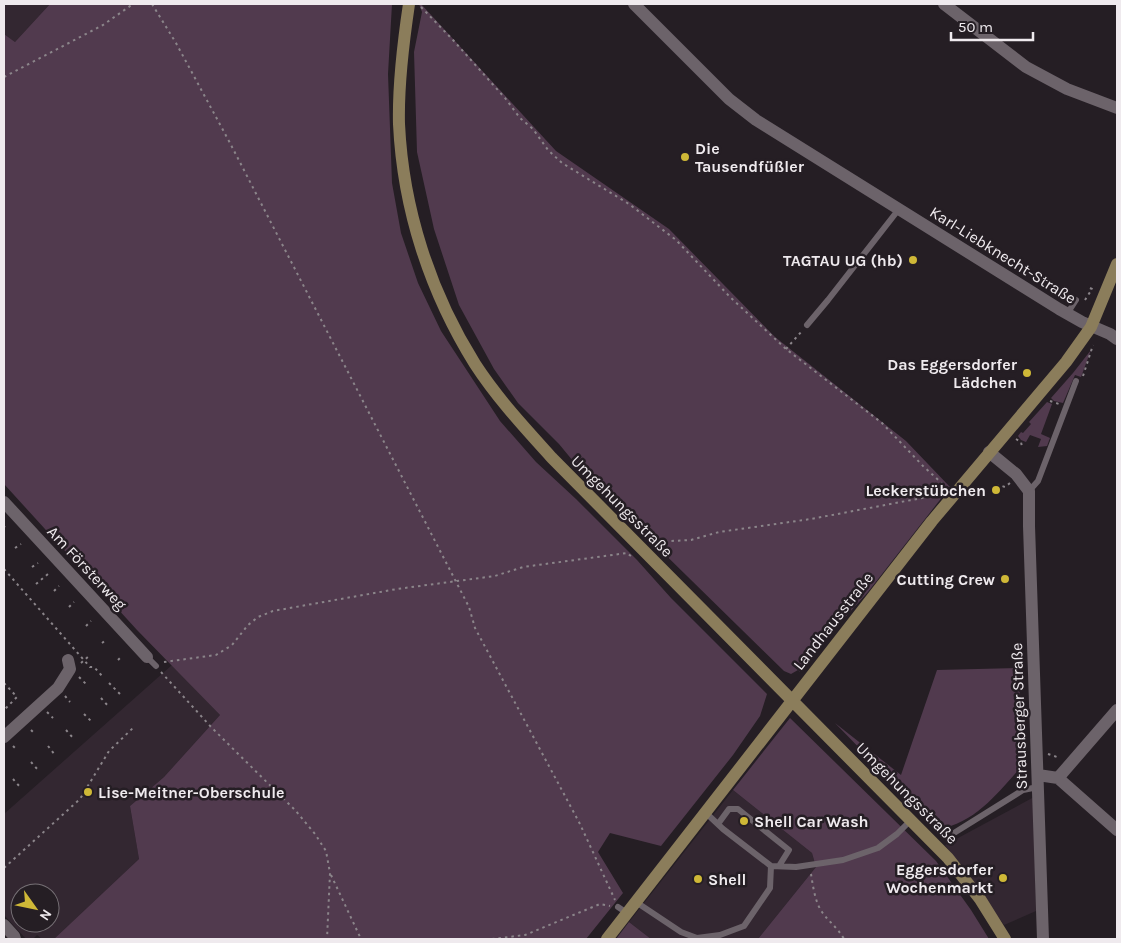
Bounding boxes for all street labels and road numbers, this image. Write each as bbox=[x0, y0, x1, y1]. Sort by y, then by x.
street label: Karl-Liebknecht-Straße bbox=[926, 202, 1080, 308]
street label: Umgehungsstraße bbox=[567, 451, 677, 561]
street label: Am Försterweg bbox=[43, 522, 131, 614]
street label: Landhausstraße bbox=[789, 568, 877, 674]
street label: Strausberger Straße bbox=[1007, 642, 1031, 790]
street label: Umgehungsstraße bbox=[852, 738, 962, 848]

